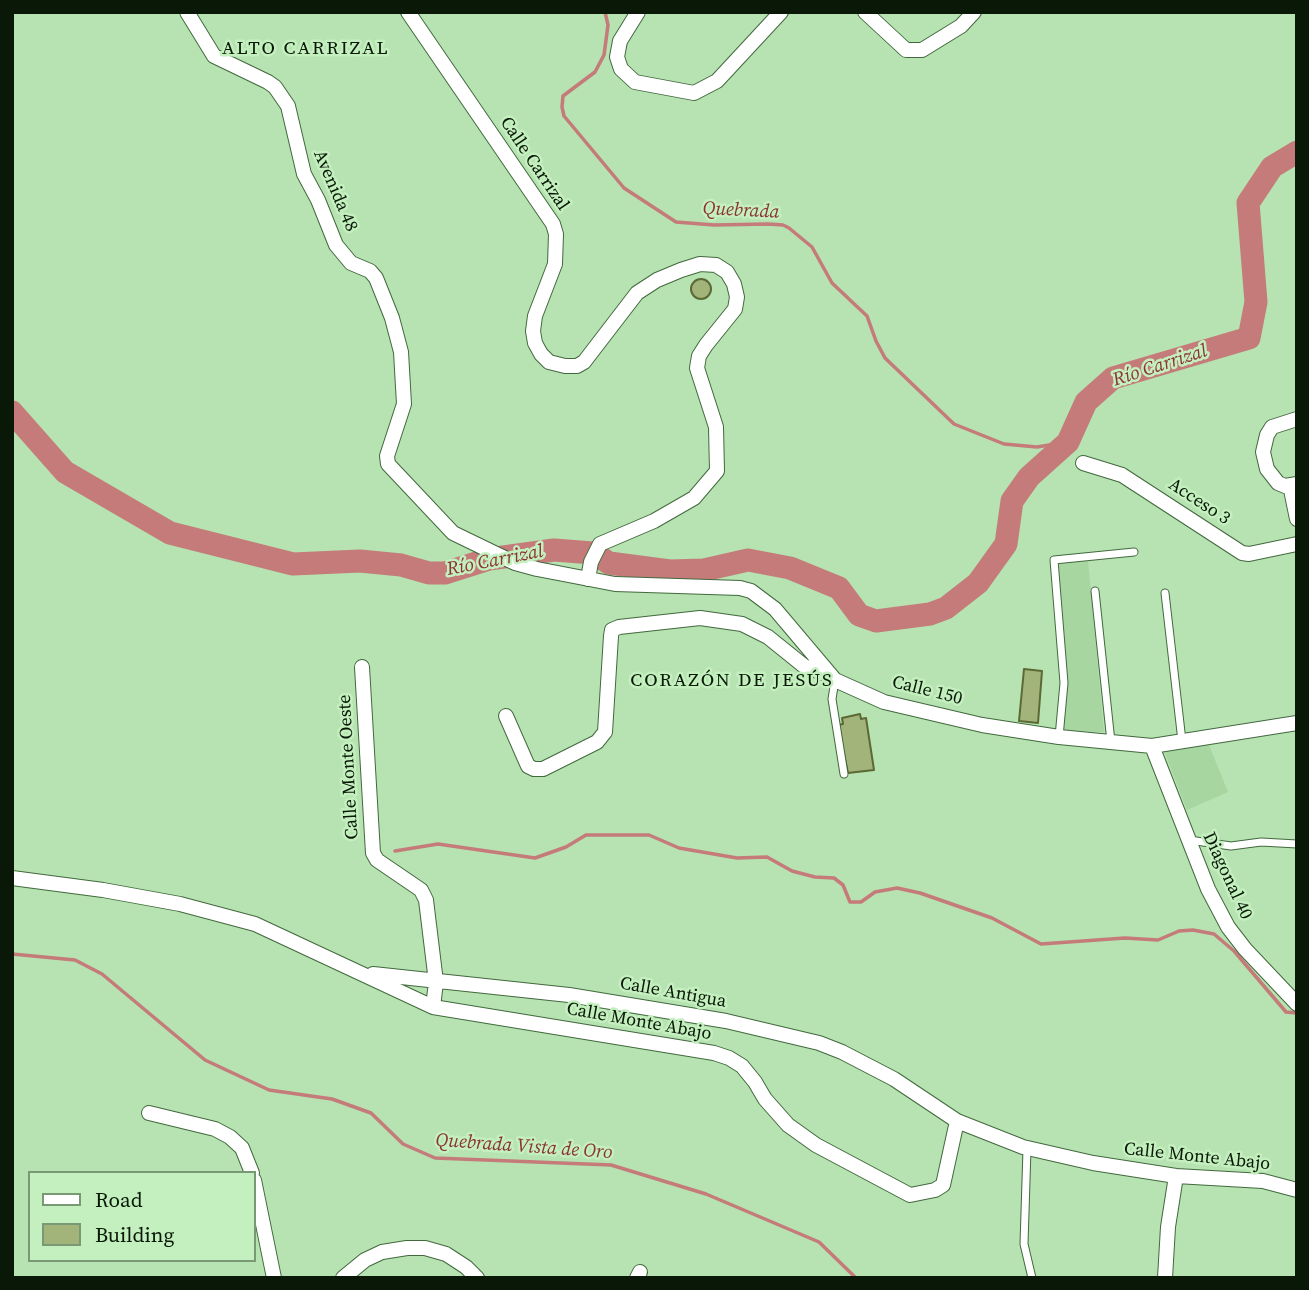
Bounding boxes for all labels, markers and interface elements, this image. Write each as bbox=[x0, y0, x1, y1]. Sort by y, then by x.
district label: ALTO CARRIZAL bbox=[224, 38, 388, 60]
street label: Calle Carrizal bbox=[495, 113, 573, 215]
street label: Avenida 48 bbox=[308, 147, 362, 235]
water label: Quebrada bbox=[702, 198, 780, 224]
water label: Río Carrizal bbox=[1110, 340, 1210, 392]
street label: Acceso 3 bbox=[1164, 474, 1234, 530]
water label: Río Carrizal bbox=[445, 540, 545, 582]
district label: CORAZÓN DE JESÚS bbox=[632, 670, 832, 692]
street label: Calle 150 bbox=[890, 672, 964, 710]
street label: Calle Monte Oeste bbox=[334, 694, 364, 840]
street label: Diagonal 40 bbox=[1197, 829, 1257, 923]
street label: Calle Antigua bbox=[618, 973, 728, 1013]
street label: Calle Monte Abajo bbox=[565, 999, 713, 1045]
water label: Quebrada Vista de Oro bbox=[435, 1129, 613, 1165]
street label: Calle Monte Abajo bbox=[1123, 1139, 1271, 1175]
legend bbox=[28, 1171, 256, 1262]
text: Road bbox=[95, 1185, 143, 1214]
text: Building bbox=[95, 1220, 174, 1249]

